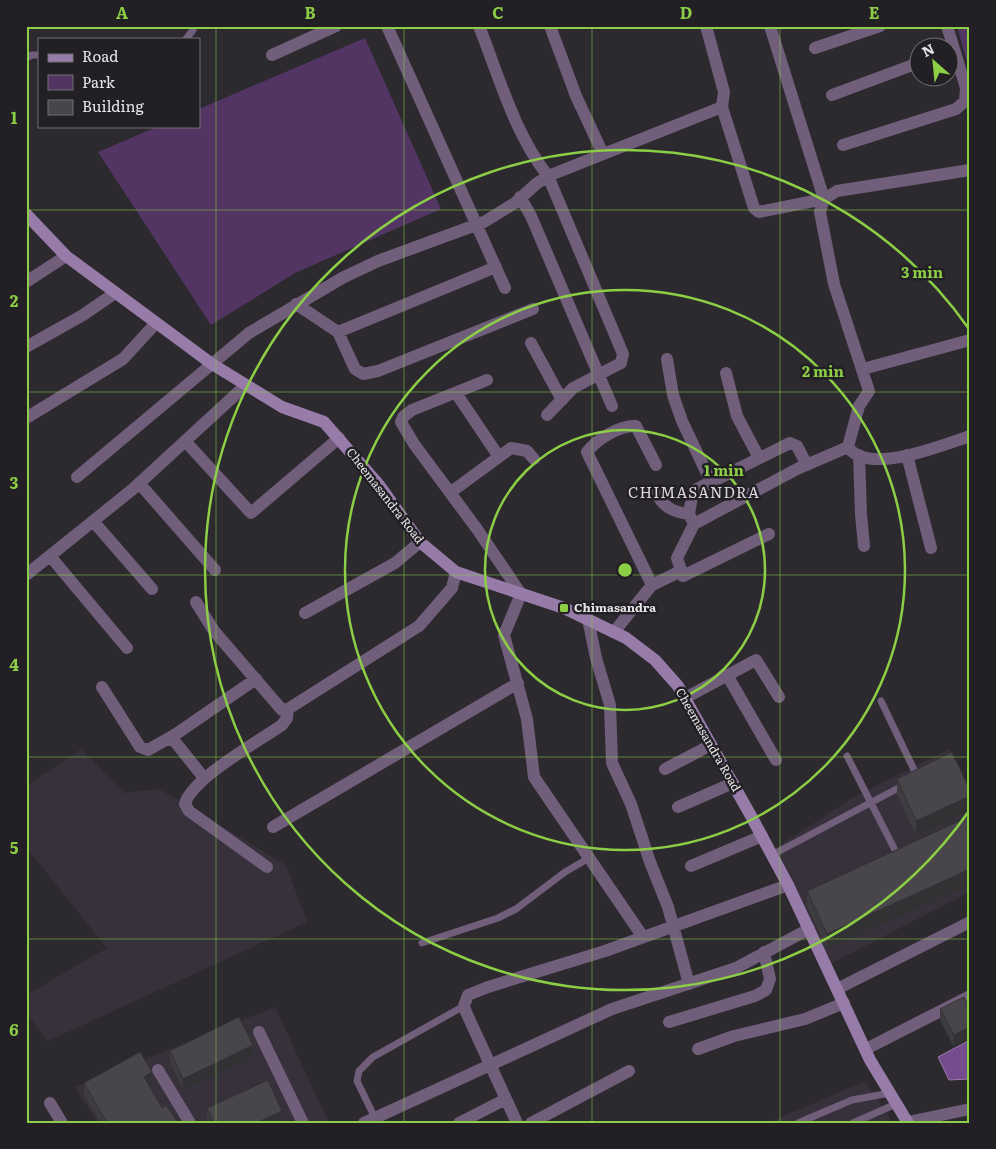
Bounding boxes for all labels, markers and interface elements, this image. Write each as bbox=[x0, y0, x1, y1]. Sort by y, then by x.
text: A bbox=[116, 0, 128, 24]
text: B bbox=[304, 0, 316, 24]
text: C bbox=[492, 0, 504, 24]
text: D bbox=[680, 0, 692, 24]
text: E bbox=[869, 0, 880, 24]
legend bbox=[38, 38, 200, 128]
north arrow bbox=[908, 38, 958, 88]
text: N bbox=[918, 38, 938, 61]
text: Road bbox=[82, 44, 118, 67]
text: Park bbox=[82, 70, 116, 93]
text: Building bbox=[82, 94, 144, 117]
text: 1 bbox=[11, 105, 18, 129]
text: 3 min bbox=[901, 260, 944, 283]
text: 2 bbox=[10, 288, 19, 312]
text: 2 min bbox=[802, 359, 845, 382]
street label: Cheemasandra Road bbox=[343, 444, 429, 548]
text: 1 min bbox=[704, 458, 745, 481]
text: 3 bbox=[10, 470, 19, 494]
district label: CHIMASANDRA bbox=[628, 480, 760, 503]
centre of rings bbox=[616, 561, 634, 579]
place label: Chimasandra bbox=[574, 598, 656, 616]
marker: Chimasandra bbox=[558, 602, 570, 614]
text: 4 bbox=[9, 652, 19, 676]
street label: Cheemasandra Road bbox=[672, 684, 746, 795]
text: 5 bbox=[10, 835, 19, 859]
text: 6 bbox=[9, 1017, 19, 1041]

